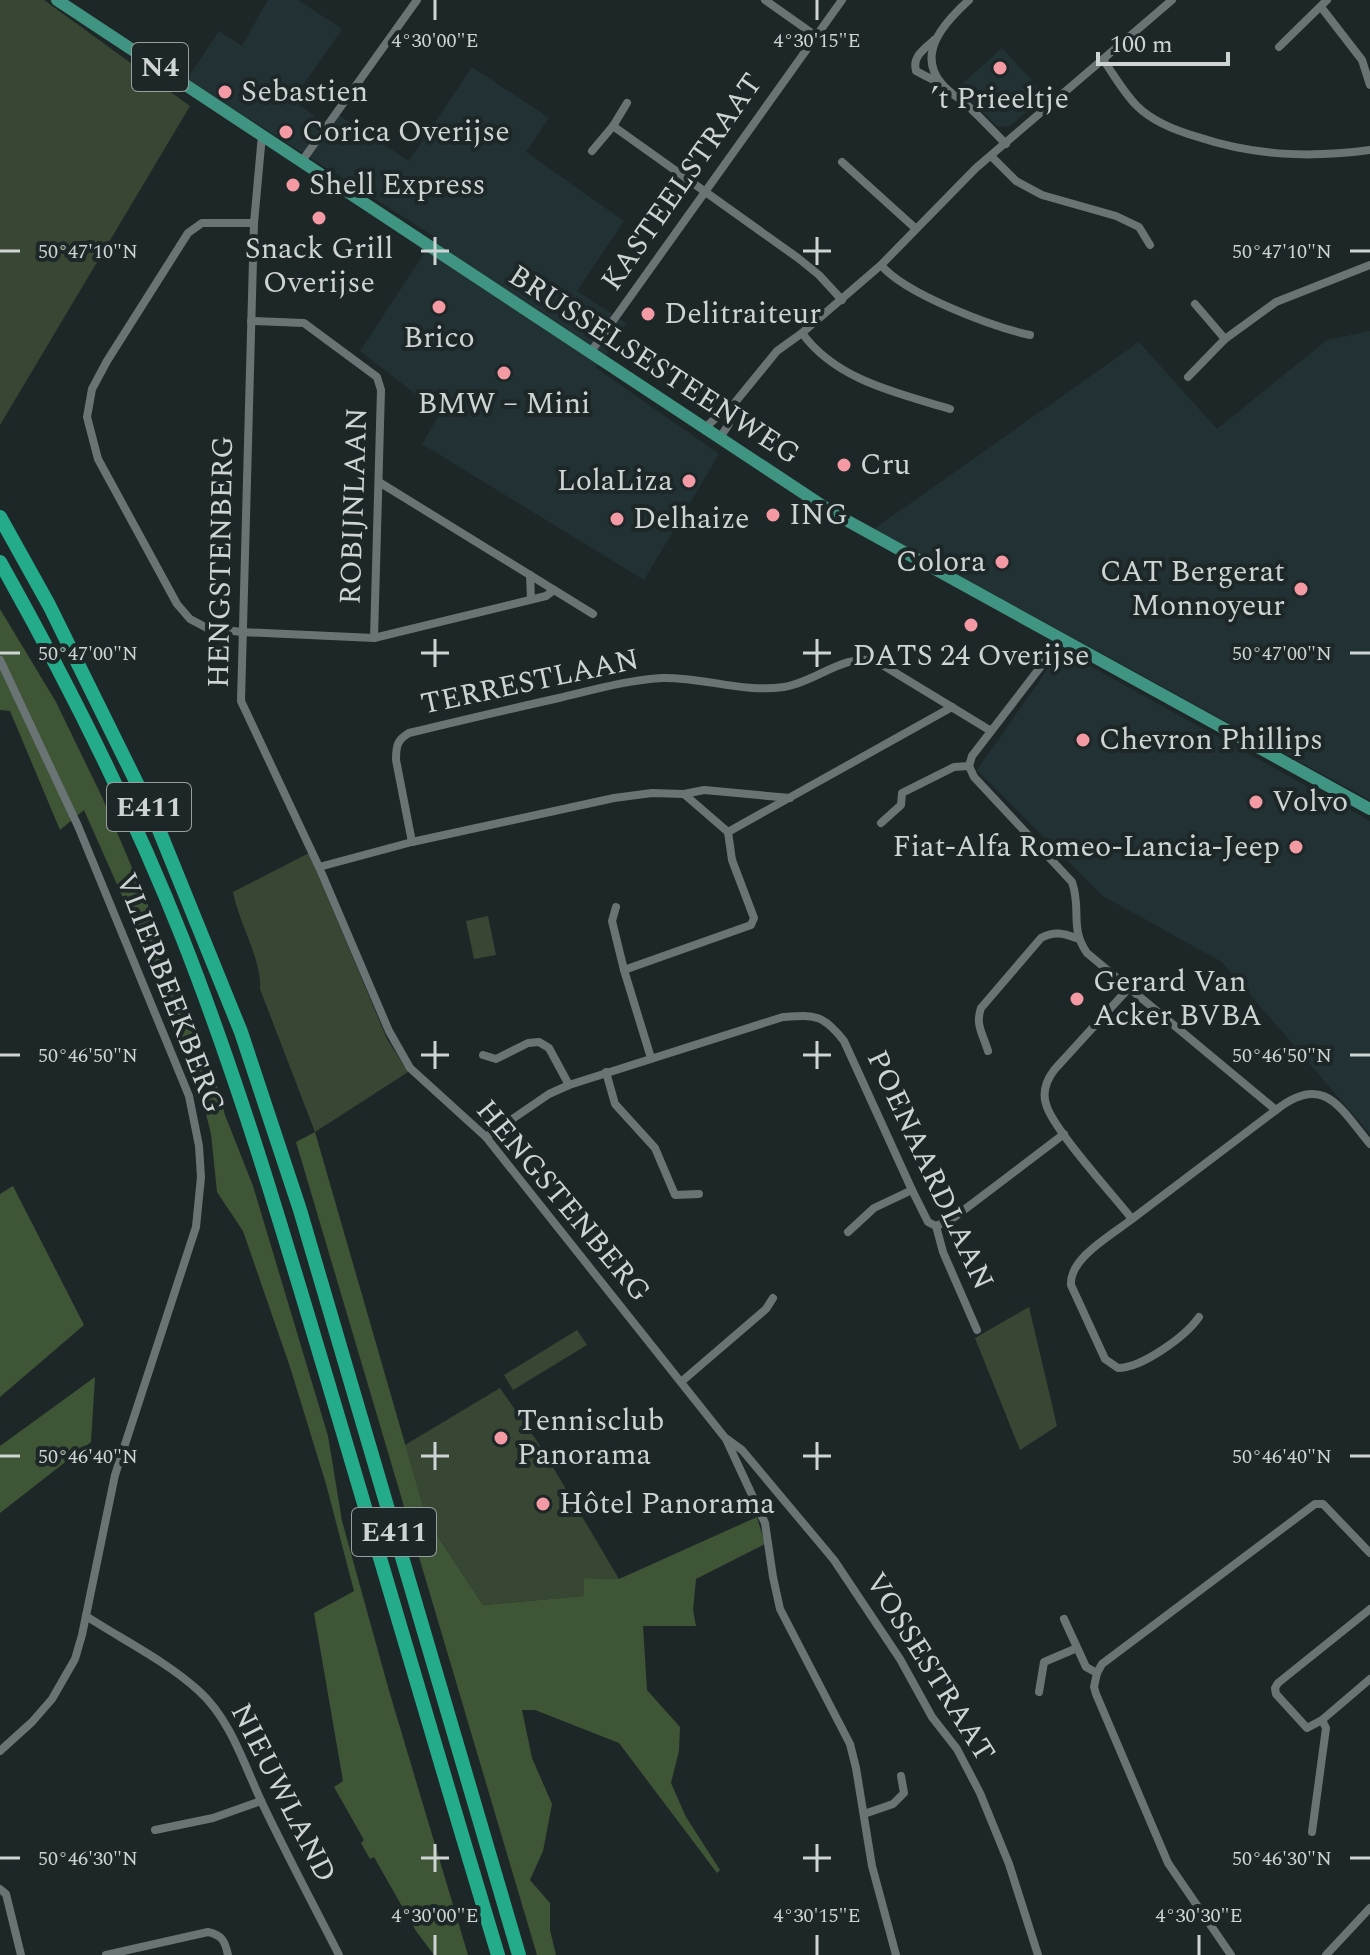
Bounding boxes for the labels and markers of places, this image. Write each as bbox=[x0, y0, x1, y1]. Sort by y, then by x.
marker: ’t Prieeltje bbox=[991, 59, 1009, 77]
place label: Sebastien bbox=[241, 69, 368, 115]
place label: ’t Prieeltje bbox=[931, 76, 1069, 122]
marker: Sebastien bbox=[216, 83, 234, 101]
place label: Corica Overijse bbox=[302, 109, 510, 155]
marker: Corica Overijse bbox=[277, 123, 295, 141]
place label: Shell Express bbox=[309, 162, 486, 208]
marker: Shell Express bbox=[284, 176, 302, 194]
marker: Snack Grill Overijse bbox=[310, 209, 328, 227]
place label: Snack Grill Overijse bbox=[245, 226, 393, 306]
place label: Delitraiteur bbox=[664, 291, 821, 337]
marker: Brico bbox=[430, 298, 448, 316]
marker: Delitraiteur bbox=[639, 305, 657, 323]
place label: Brico bbox=[403, 315, 475, 361]
marker: BMW – Mini bbox=[495, 364, 513, 382]
place label: BMW – Mini bbox=[418, 381, 590, 427]
place label: Cru bbox=[860, 442, 911, 488]
marker: Cru bbox=[835, 456, 853, 474]
place label: LolaLiza bbox=[557, 458, 673, 504]
marker: LolaLiza bbox=[680, 472, 698, 490]
place label: ING bbox=[789, 492, 848, 538]
place label: Delhaize bbox=[633, 496, 750, 542]
marker: ING bbox=[764, 506, 782, 524]
marker: Delhaize bbox=[608, 510, 626, 528]
place label: Colora bbox=[896, 539, 986, 585]
place label: CAT Bergerat Monnoyeur bbox=[1100, 549, 1285, 629]
marker: Colora bbox=[993, 553, 1011, 571]
marker: CAT Bergerat Monnoyeur bbox=[1292, 580, 1310, 598]
marker: DATS 24 Overijse bbox=[962, 616, 980, 634]
place label: DATS 24 Overijse bbox=[852, 633, 1090, 679]
place label: Chevron Phillips bbox=[1099, 717, 1323, 763]
marker: Chevron Phillips bbox=[1074, 731, 1092, 749]
place label: Volvo bbox=[1272, 779, 1348, 825]
marker: Volvo bbox=[1247, 793, 1265, 811]
place label: Fiat-Alfa Romeo-Lancia-Jeep bbox=[893, 824, 1280, 870]
marker: Fiat-Alfa Romeo-Lancia-Jeep bbox=[1287, 838, 1305, 856]
place label: Gerard Van Acker BVBA bbox=[1093, 959, 1262, 1039]
marker: Gerard Van Acker BVBA bbox=[1068, 990, 1086, 1008]
place label: Tennisclub Panorama bbox=[517, 1398, 664, 1478]
marker: Tennisclub Panorama bbox=[492, 1429, 510, 1447]
place label: Hôtel Panorama bbox=[559, 1481, 775, 1527]
marker: Hôtel Panorama bbox=[534, 1495, 552, 1513]

